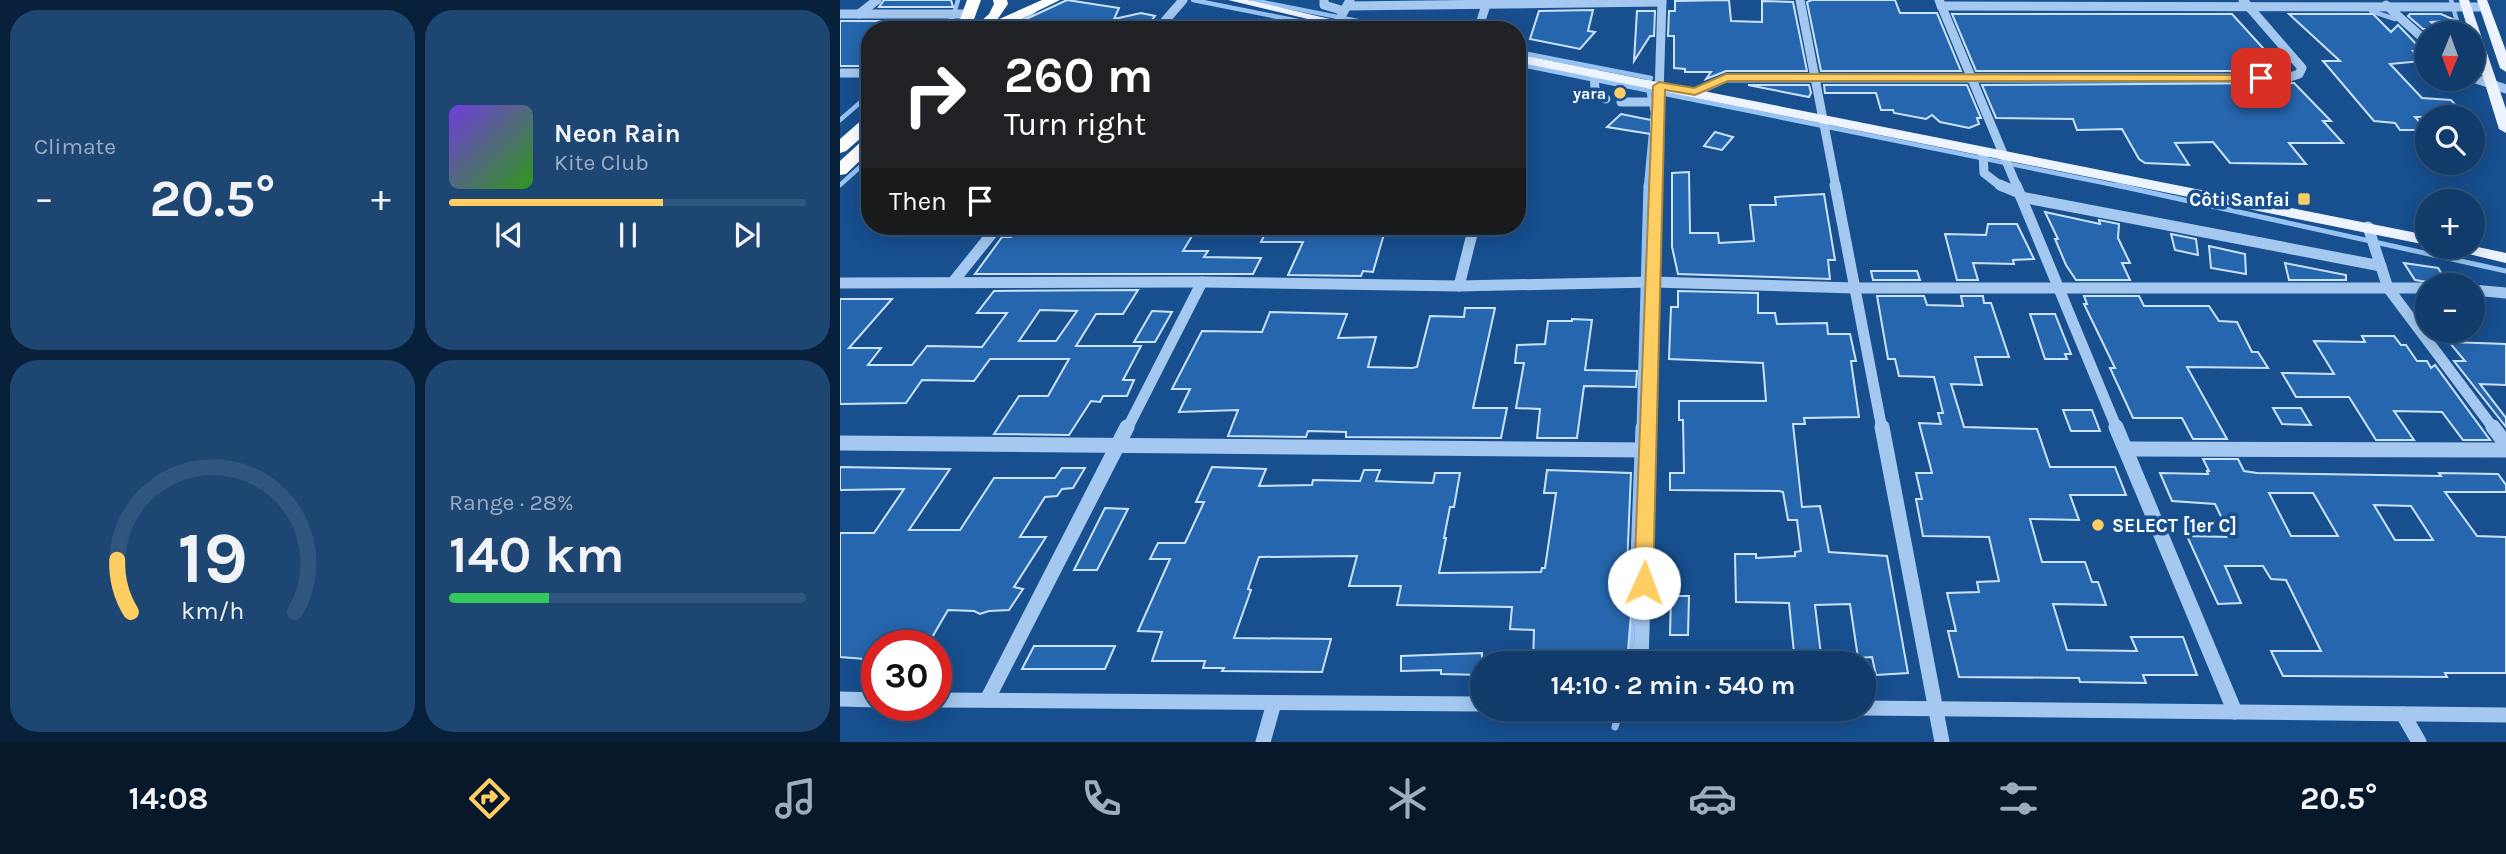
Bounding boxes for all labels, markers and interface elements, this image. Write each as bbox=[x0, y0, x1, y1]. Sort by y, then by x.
north arrow bbox=[2415, 21, 2485, 91]
map controls bbox=[2415, 21, 2485, 343]
text: 260 m bbox=[1004, 47, 1153, 104]
pin bbox=[2231, 48, 2291, 108]
icon: right bbox=[889, 49, 980, 140]
icon: arrive bbox=[2242, 59, 2280, 97]
place label: yara bbox=[1573, 84, 1606, 103]
marker: yara bbox=[1612, 85, 1628, 101]
button: search bbox=[2415, 105, 2485, 175]
text: Turn right bbox=[1004, 106, 1146, 143]
text: Neon Rain bbox=[554, 118, 681, 149]
text: Climate bbox=[34, 133, 116, 160]
text: Kite Club bbox=[554, 149, 649, 176]
text: 20.5° bbox=[150, 168, 276, 229]
text: − bbox=[34, 176, 54, 221]
text: + bbox=[371, 176, 391, 221]
icon: arrive bbox=[961, 182, 999, 220]
text: Then bbox=[889, 186, 947, 217]
place label: Côti Sanfai bbox=[2189, 189, 2290, 211]
button: + bbox=[2415, 189, 2485, 259]
marker: Côti Sanfai bbox=[2296, 191, 2312, 207]
icon: previous bbox=[490, 216, 528, 254]
icon: pause bbox=[609, 216, 647, 254]
icon: next bbox=[728, 216, 766, 254]
button: − bbox=[2415, 273, 2485, 343]
text: Range · 28% bbox=[449, 489, 574, 516]
text: 19 bbox=[177, 515, 248, 600]
place label: SELECT [1er C] bbox=[2112, 515, 2237, 537]
marker: SELECT [1er C] bbox=[2090, 517, 2106, 533]
text: 140 km bbox=[449, 524, 625, 585]
position arrow bbox=[1607, 546, 1681, 620]
text: km/h bbox=[181, 596, 244, 625]
speed limit sign: 30 bbox=[861, 630, 952, 721]
text: 14:10 · 2 min · 540 m bbox=[1551, 670, 1795, 701]
icon: directions bbox=[465, 774, 514, 823]
icon: music bbox=[771, 774, 820, 823]
icon: phone bbox=[1077, 774, 1126, 823]
icon: climate bbox=[1383, 774, 1432, 823]
icon: car bbox=[1688, 774, 1737, 823]
icon: filters bbox=[1994, 774, 2043, 823]
text: 14:08 bbox=[128, 780, 208, 817]
text: 20.5° bbox=[2300, 780, 2378, 817]

